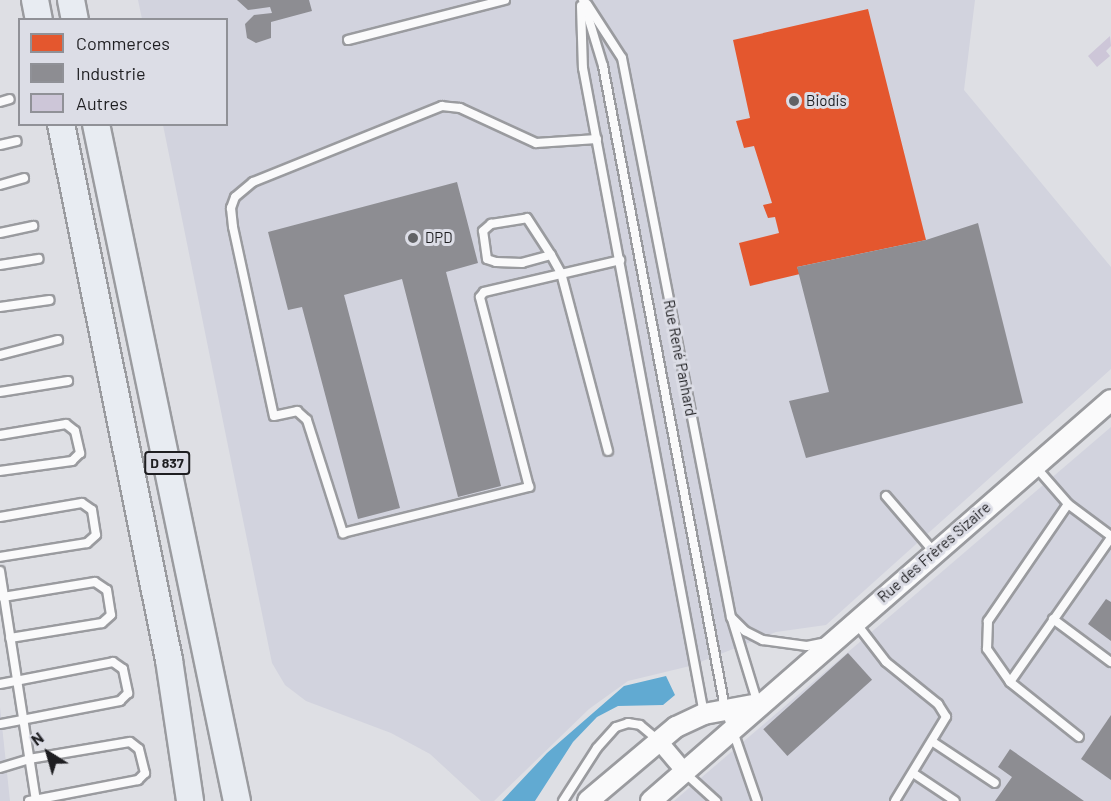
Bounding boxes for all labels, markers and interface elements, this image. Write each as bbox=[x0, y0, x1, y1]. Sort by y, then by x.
legend bbox=[18, 18, 228, 126]
text: Commerces bbox=[76, 32, 170, 54]
text: Industrie bbox=[76, 62, 146, 84]
text: Autres bbox=[76, 92, 128, 114]
place label: Biodis bbox=[806, 92, 847, 110]
marker: Biodis bbox=[787, 94, 801, 108]
place label: DPD bbox=[425, 229, 452, 247]
marker: DPD bbox=[406, 231, 420, 245]
street label: Rue René Panhard bbox=[660, 298, 700, 418]
road number: D 837 bbox=[143, 452, 191, 474]
street label: Rue des Frères Sizaire bbox=[874, 498, 994, 606]
north arrow bbox=[18, 723, 78, 783]
text: N bbox=[27, 727, 47, 749]

